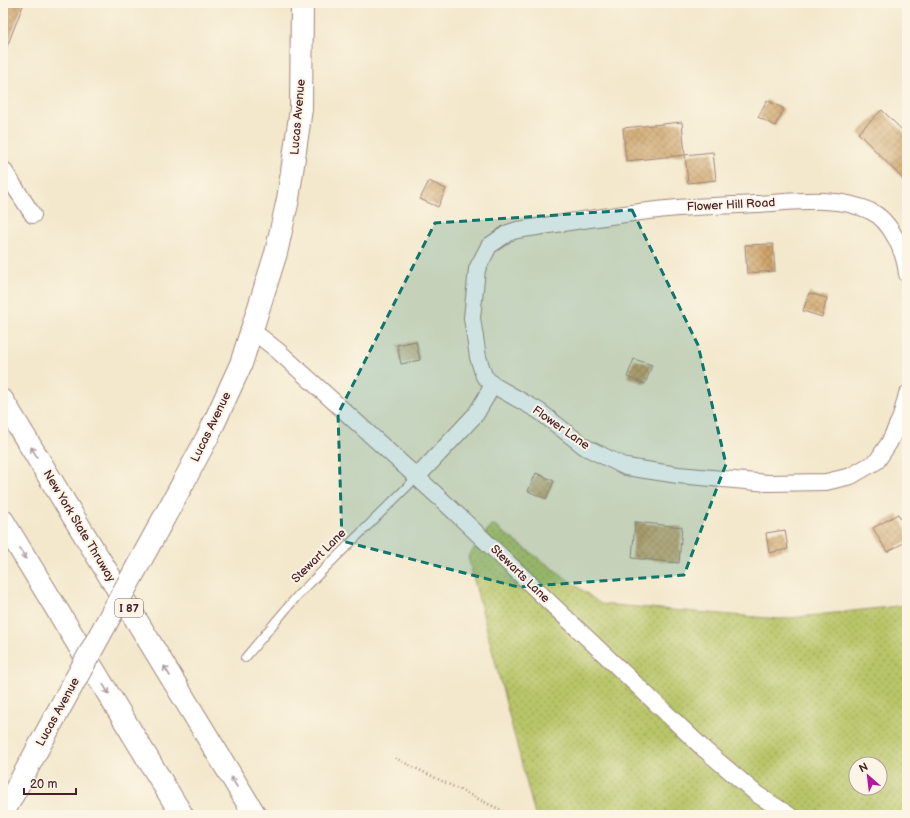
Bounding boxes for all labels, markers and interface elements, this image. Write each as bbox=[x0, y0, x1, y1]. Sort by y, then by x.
street label: Lucas Avenue bbox=[287, 78, 309, 156]
street label: Flower Hill Road bbox=[686, 195, 776, 215]
street label: Lucas Avenue bbox=[188, 389, 234, 465]
street label: Flower Lane bbox=[530, 403, 592, 453]
one-way arrow bbox=[29, 446, 37, 458]
street label: New York State Thruway bbox=[40, 467, 119, 585]
street label: Stewart Lane bbox=[289, 526, 349, 586]
street label: Stewarts Lane bbox=[487, 542, 553, 606]
one-way arrow bbox=[20, 548, 28, 560]
road number: I 87 bbox=[115, 599, 143, 617]
one-way arrow bbox=[162, 665, 170, 677]
street label: Lucas Avenue bbox=[33, 675, 83, 749]
one-way arrow bbox=[102, 683, 110, 695]
north arrow bbox=[848, 756, 888, 796]
text: N bbox=[857, 760, 870, 775]
scale bar bbox=[24, 770, 76, 796]
one-way arrow bbox=[230, 776, 238, 788]
text: 20 m bbox=[30, 777, 57, 792]

